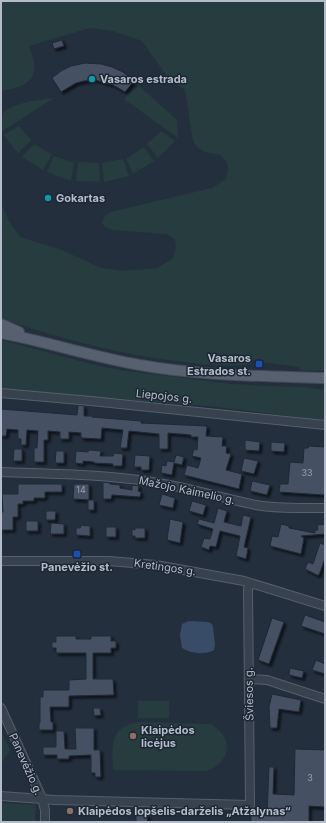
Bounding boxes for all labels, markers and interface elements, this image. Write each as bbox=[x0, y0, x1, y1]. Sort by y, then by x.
place label: Vasaros estrada bbox=[100, 72, 187, 86]
marker: Vasaros estrada bbox=[87, 74, 97, 84]
place label: Gokartas bbox=[56, 191, 105, 205]
marker: Gokartas bbox=[43, 193, 53, 203]
place label: Vasaros Estrados st. bbox=[187, 351, 251, 378]
marker: Vasaros Estrados st. bbox=[254, 359, 264, 369]
street label: Liepojos g. bbox=[135, 386, 193, 406]
house number: 33 bbox=[301, 467, 313, 478]
street label: Mažojo Kaimelio g. bbox=[138, 473, 236, 507]
house number: 14 bbox=[76, 484, 86, 495]
marker: Panevėžio st. bbox=[72, 549, 82, 559]
street label: Kretingos g. bbox=[133, 556, 197, 578]
place label: Panevėžio st. bbox=[41, 560, 113, 574]
street label: Šviesos g. bbox=[242, 667, 256, 721]
place label: Klaipėdos licėjus bbox=[141, 723, 195, 750]
street label: Panevėžio g. bbox=[6, 731, 46, 797]
marker: Klaipėdos licėjus bbox=[128, 731, 138, 741]
house number: 3 bbox=[307, 772, 313, 783]
place label: Klaipėdos lopšelis-darželis „Atžalynas“ bbox=[78, 804, 291, 818]
marker: Klaipėdos lopšelis-darželis „Atžalynas“ bbox=[65, 806, 75, 816]

